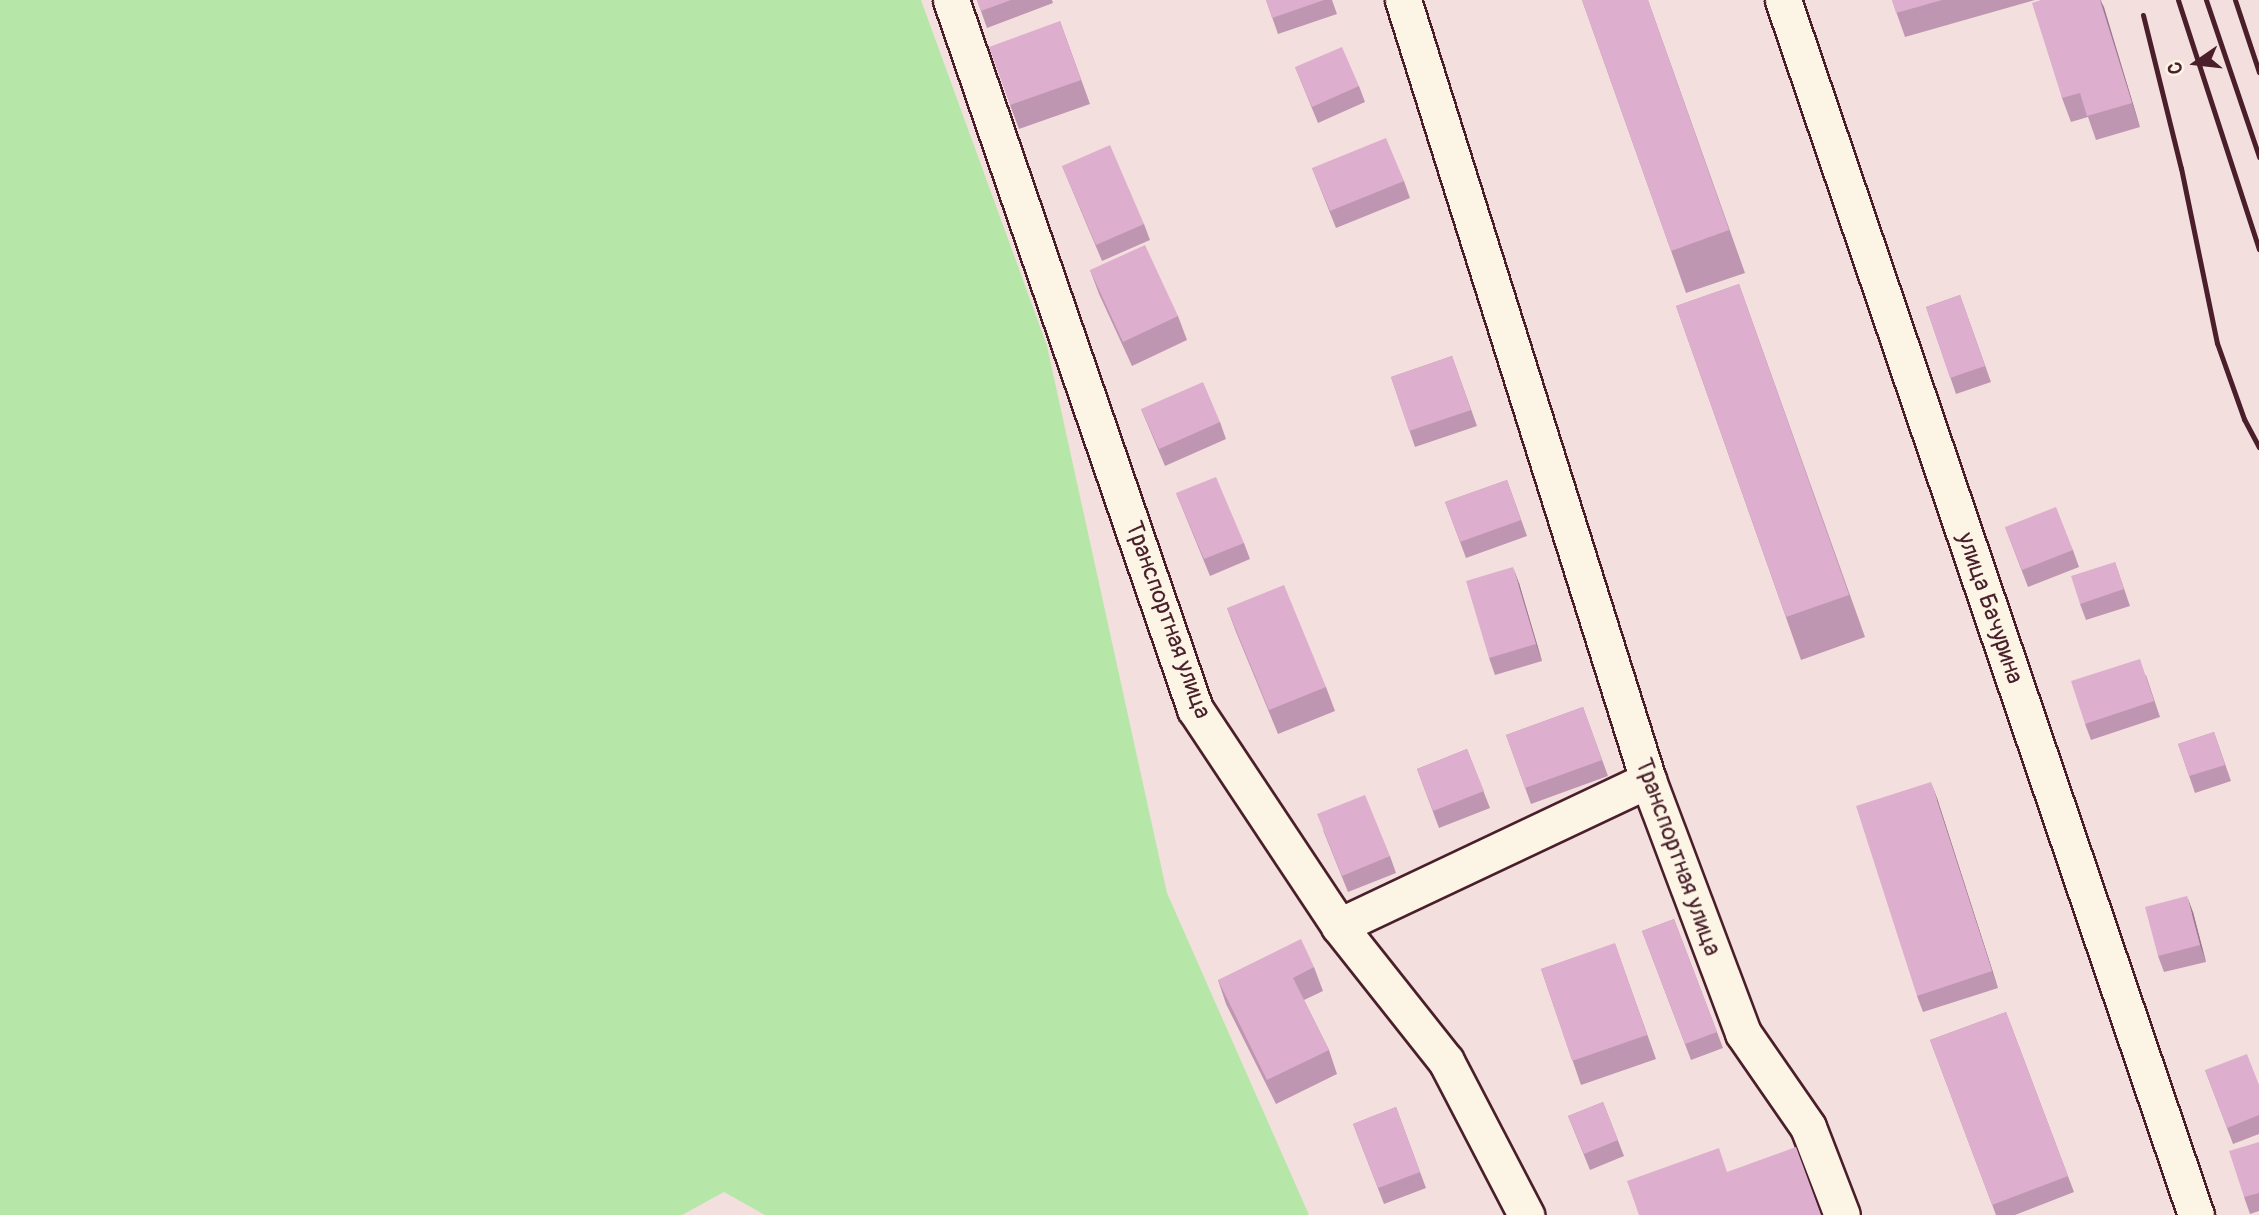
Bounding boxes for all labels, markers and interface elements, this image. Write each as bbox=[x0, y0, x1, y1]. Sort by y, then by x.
north arrow bbox=[2161, 28, 2231, 98]
text: С bbox=[2163, 59, 2189, 77]
street label: Транспортная улица bbox=[1119, 517, 1217, 723]
street label: улица Бачурина bbox=[1951, 529, 2029, 687]
street label: Транспортная улица bbox=[1629, 754, 1727, 960]

